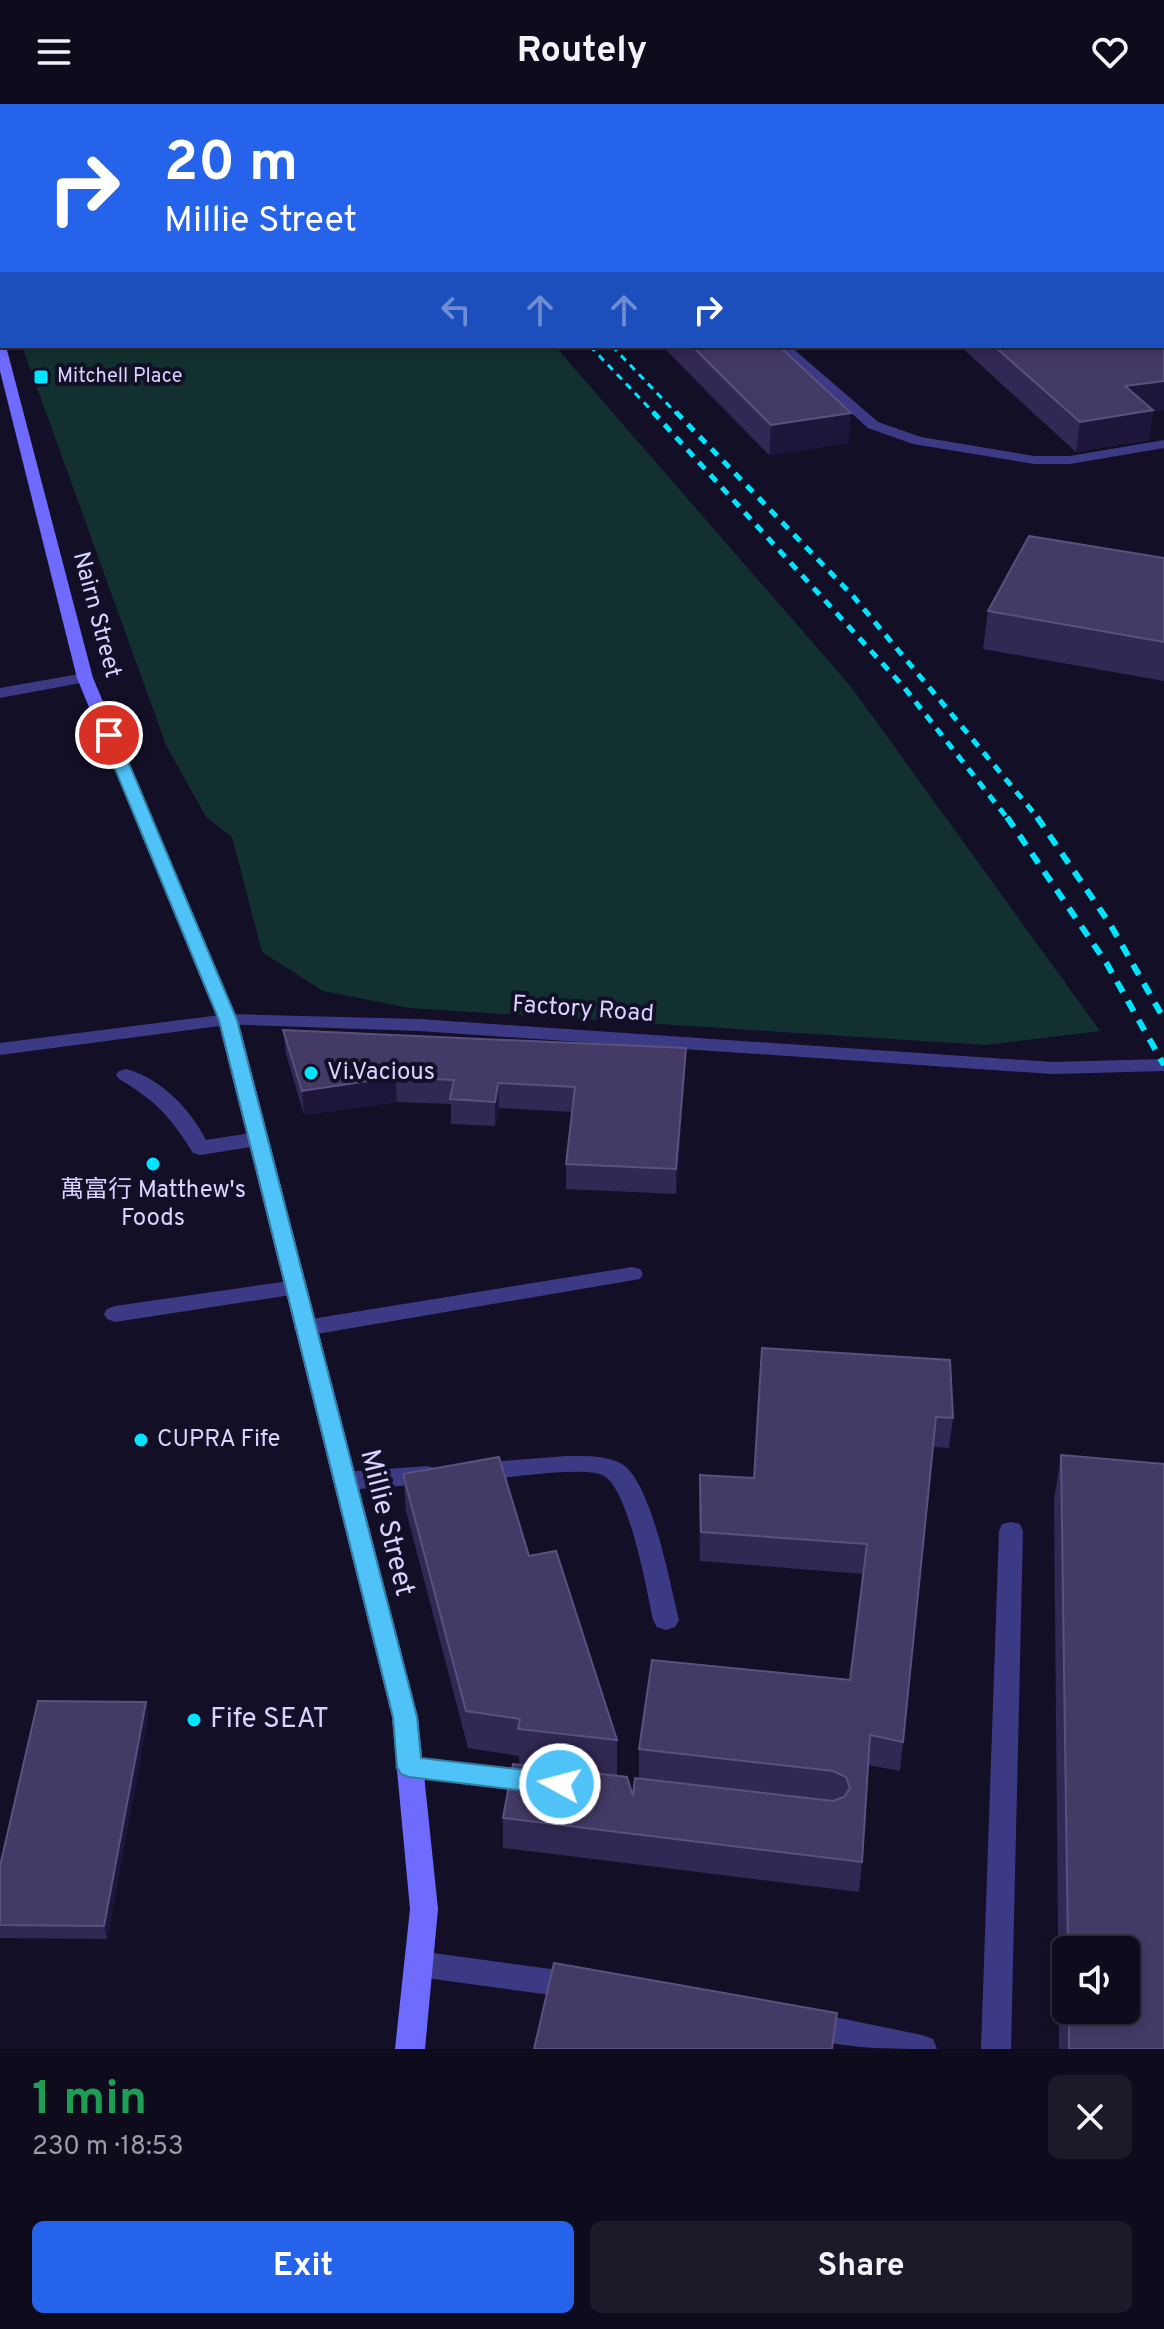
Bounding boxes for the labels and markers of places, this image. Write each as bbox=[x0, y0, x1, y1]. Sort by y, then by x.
place label: Mitchell Place bbox=[57, 364, 183, 390]
marker: Mitchell Place bbox=[32, 368, 50, 386]
pin bbox=[75, 701, 143, 769]
place label: Vi.Vacious bbox=[327, 1058, 435, 1088]
marker: Vi.Vacious bbox=[302, 1064, 320, 1082]
marker: 萬富行 Matthew's Foods bbox=[144, 1155, 162, 1173]
place label: 萬富行 Matthew's Foods bbox=[60, 1176, 246, 1234]
place label: CUPRA Fife bbox=[157, 1425, 280, 1455]
marker: CUPRA Fife bbox=[132, 1431, 150, 1449]
place label: Fife SEAT bbox=[210, 1702, 329, 1738]
marker: Fife SEAT bbox=[185, 1711, 203, 1729]

